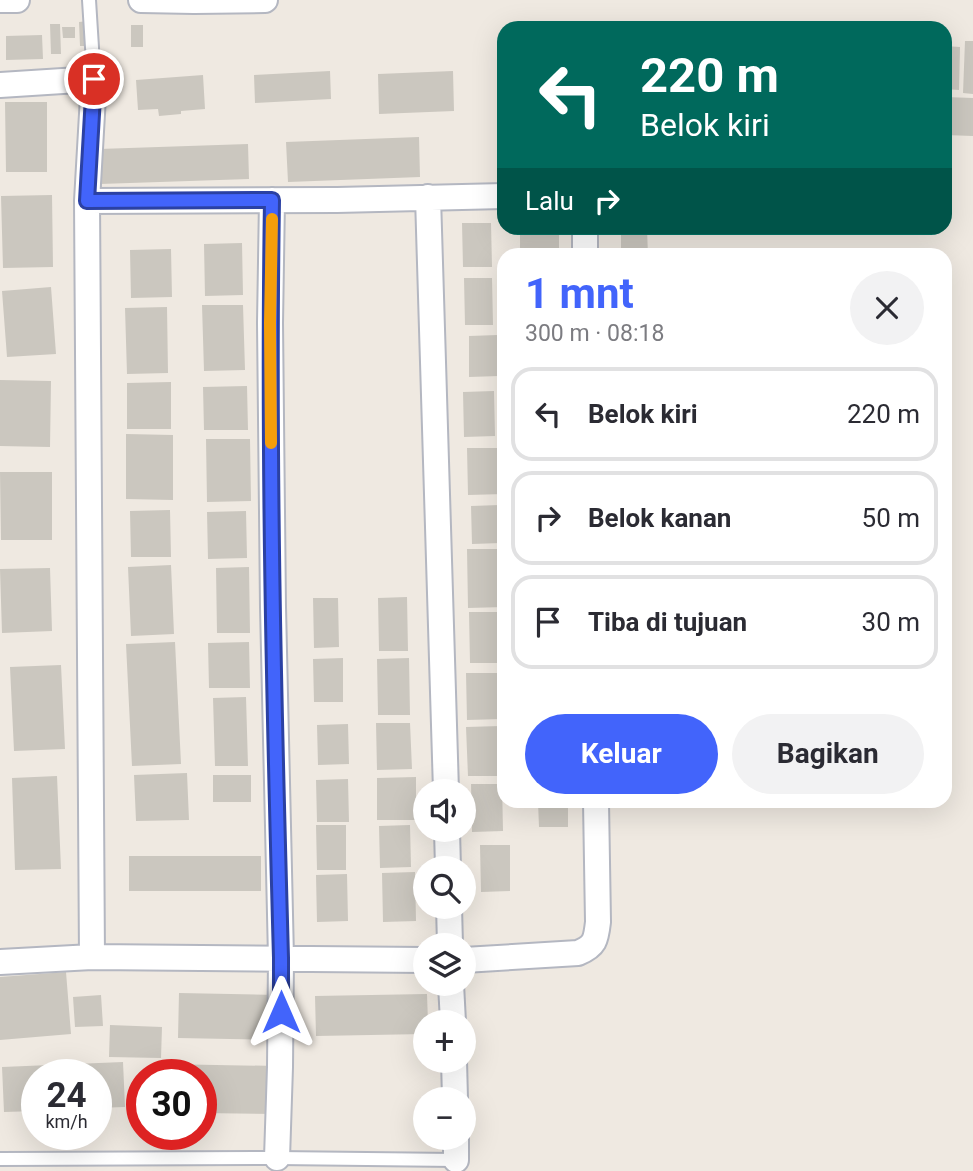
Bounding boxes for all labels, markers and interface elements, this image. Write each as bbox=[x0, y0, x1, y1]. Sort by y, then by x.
text: 220 m bbox=[640, 47, 779, 104]
pin bbox=[64, 49, 124, 109]
icon: left bbox=[525, 49, 616, 140]
icon: arrive bbox=[75, 60, 113, 98]
text: Belok kiri bbox=[640, 106, 770, 144]
icon: right bbox=[588, 182, 626, 220]
text: Lalu bbox=[525, 186, 574, 216]
text: 1 mnt bbox=[525, 269, 634, 318]
button: close bbox=[850, 271, 924, 345]
text: 300 m · 08:18 bbox=[525, 320, 664, 347]
icon: left bbox=[529, 395, 567, 433]
text: Belok kiri bbox=[588, 399, 698, 429]
text: 220 m bbox=[847, 399, 920, 429]
icon: right bbox=[529, 499, 567, 537]
text: Belok kanan bbox=[588, 503, 731, 533]
text: 50 m bbox=[862, 503, 920, 533]
icon: arrive bbox=[529, 603, 567, 641]
text: Tiba di tujuan bbox=[588, 607, 747, 637]
text: 30 m bbox=[862, 607, 920, 637]
button: Keluar bbox=[525, 714, 718, 794]
button: Bagikan bbox=[732, 714, 924, 794]
map controls bbox=[413, 779, 476, 1150]
button: sound bbox=[413, 779, 476, 842]
button: search bbox=[413, 856, 476, 919]
button: layers bbox=[413, 933, 476, 996]
position arrow bbox=[244, 975, 318, 1049]
button: + bbox=[413, 1010, 476, 1073]
speed limit sign: 30 bbox=[126, 1059, 217, 1150]
text: 24 bbox=[46, 1075, 87, 1116]
button: − bbox=[413, 1087, 476, 1150]
text: km/h bbox=[45, 1111, 88, 1132]

